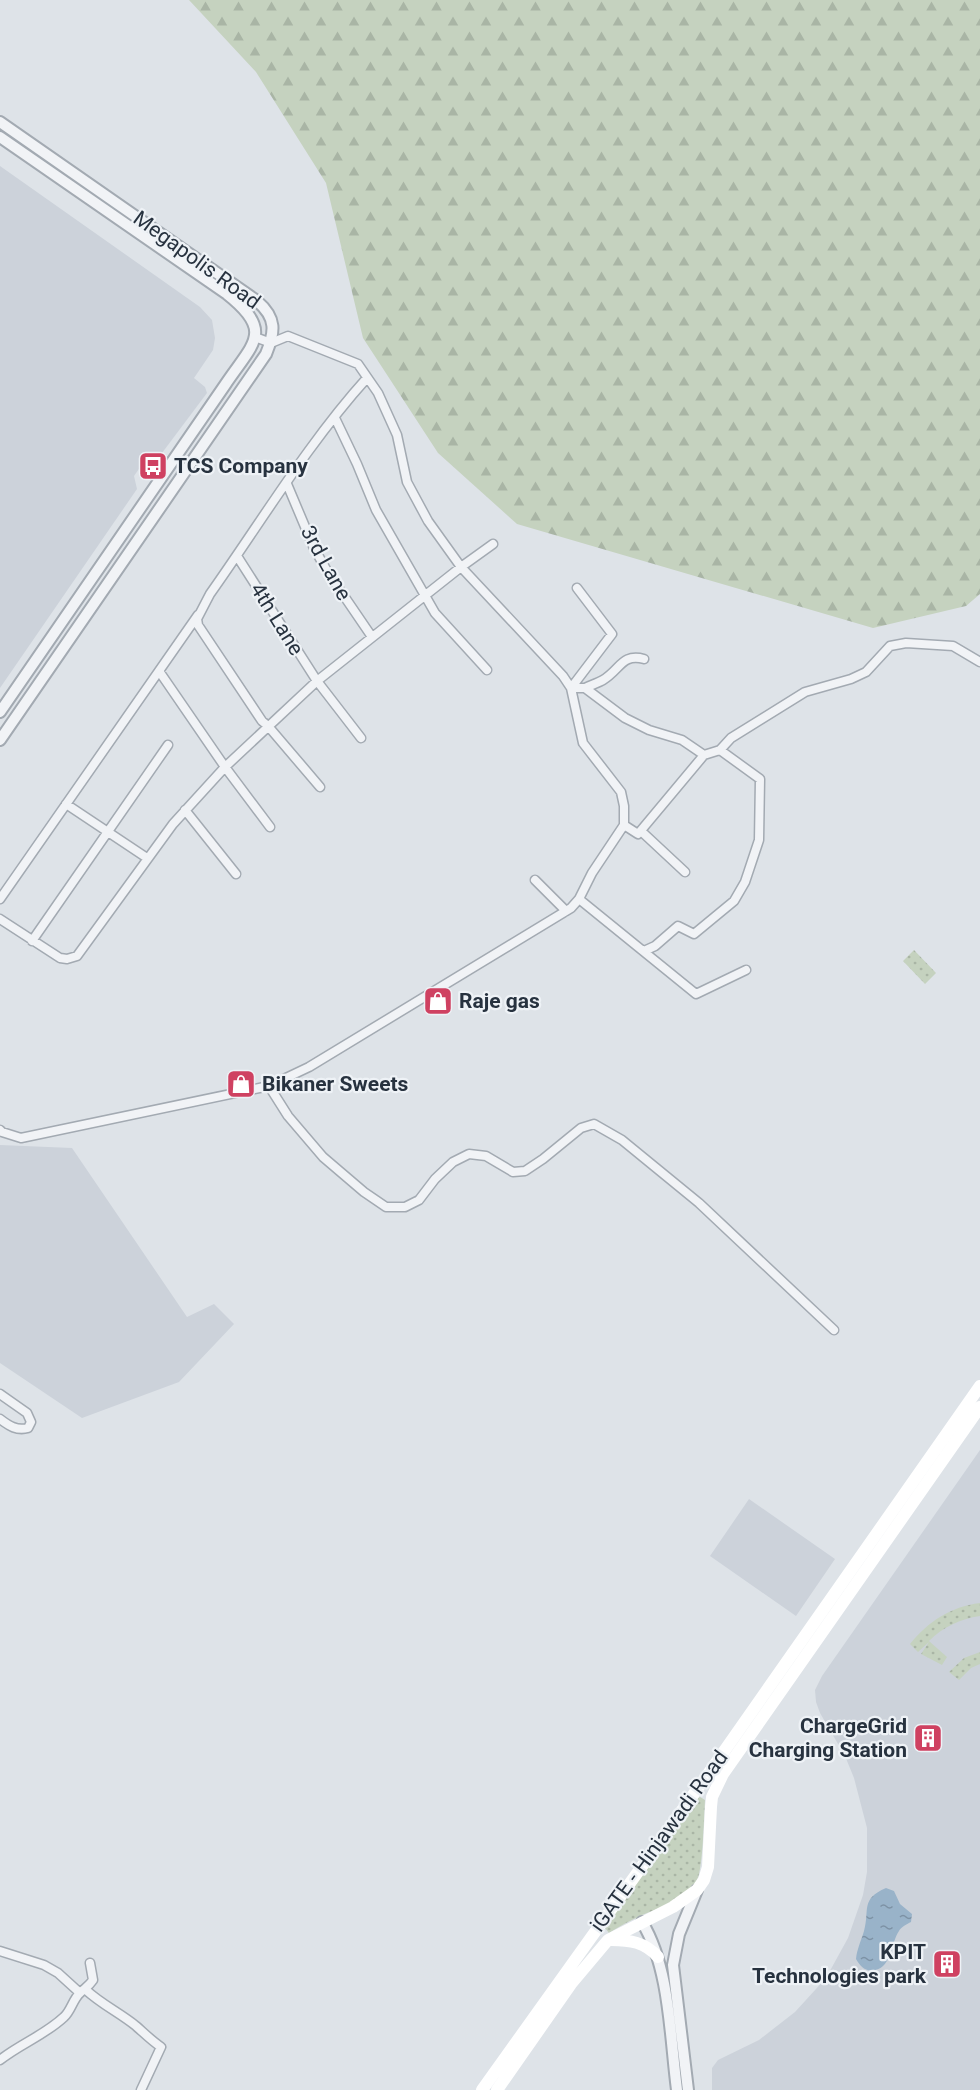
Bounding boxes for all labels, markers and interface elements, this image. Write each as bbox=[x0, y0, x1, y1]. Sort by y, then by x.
street label: Megapolis Road bbox=[129, 206, 265, 314]
bus stop icon: TCS Company bbox=[137, 450, 169, 482]
place label: TCS Company bbox=[174, 454, 308, 478]
street label: 3rd Lane bbox=[296, 522, 356, 604]
street label: 4th Lane bbox=[245, 578, 309, 660]
shop icon: Raje gas bbox=[422, 985, 454, 1017]
place label: Raje gas bbox=[459, 989, 540, 1013]
shop icon: Bikaner Sweets bbox=[225, 1068, 257, 1100]
place label: Bikaner Sweets bbox=[262, 1072, 409, 1096]
place label: ChargeGrid Charging Station bbox=[749, 1714, 907, 1762]
building icon: ChargeGrid Charging Station bbox=[912, 1722, 944, 1754]
street label: iGATE - Hinjawadi Road bbox=[585, 1746, 733, 1936]
place label: KPIT Technologies park bbox=[752, 1940, 927, 1988]
building icon: KPIT Technologies park bbox=[931, 1948, 963, 1980]

